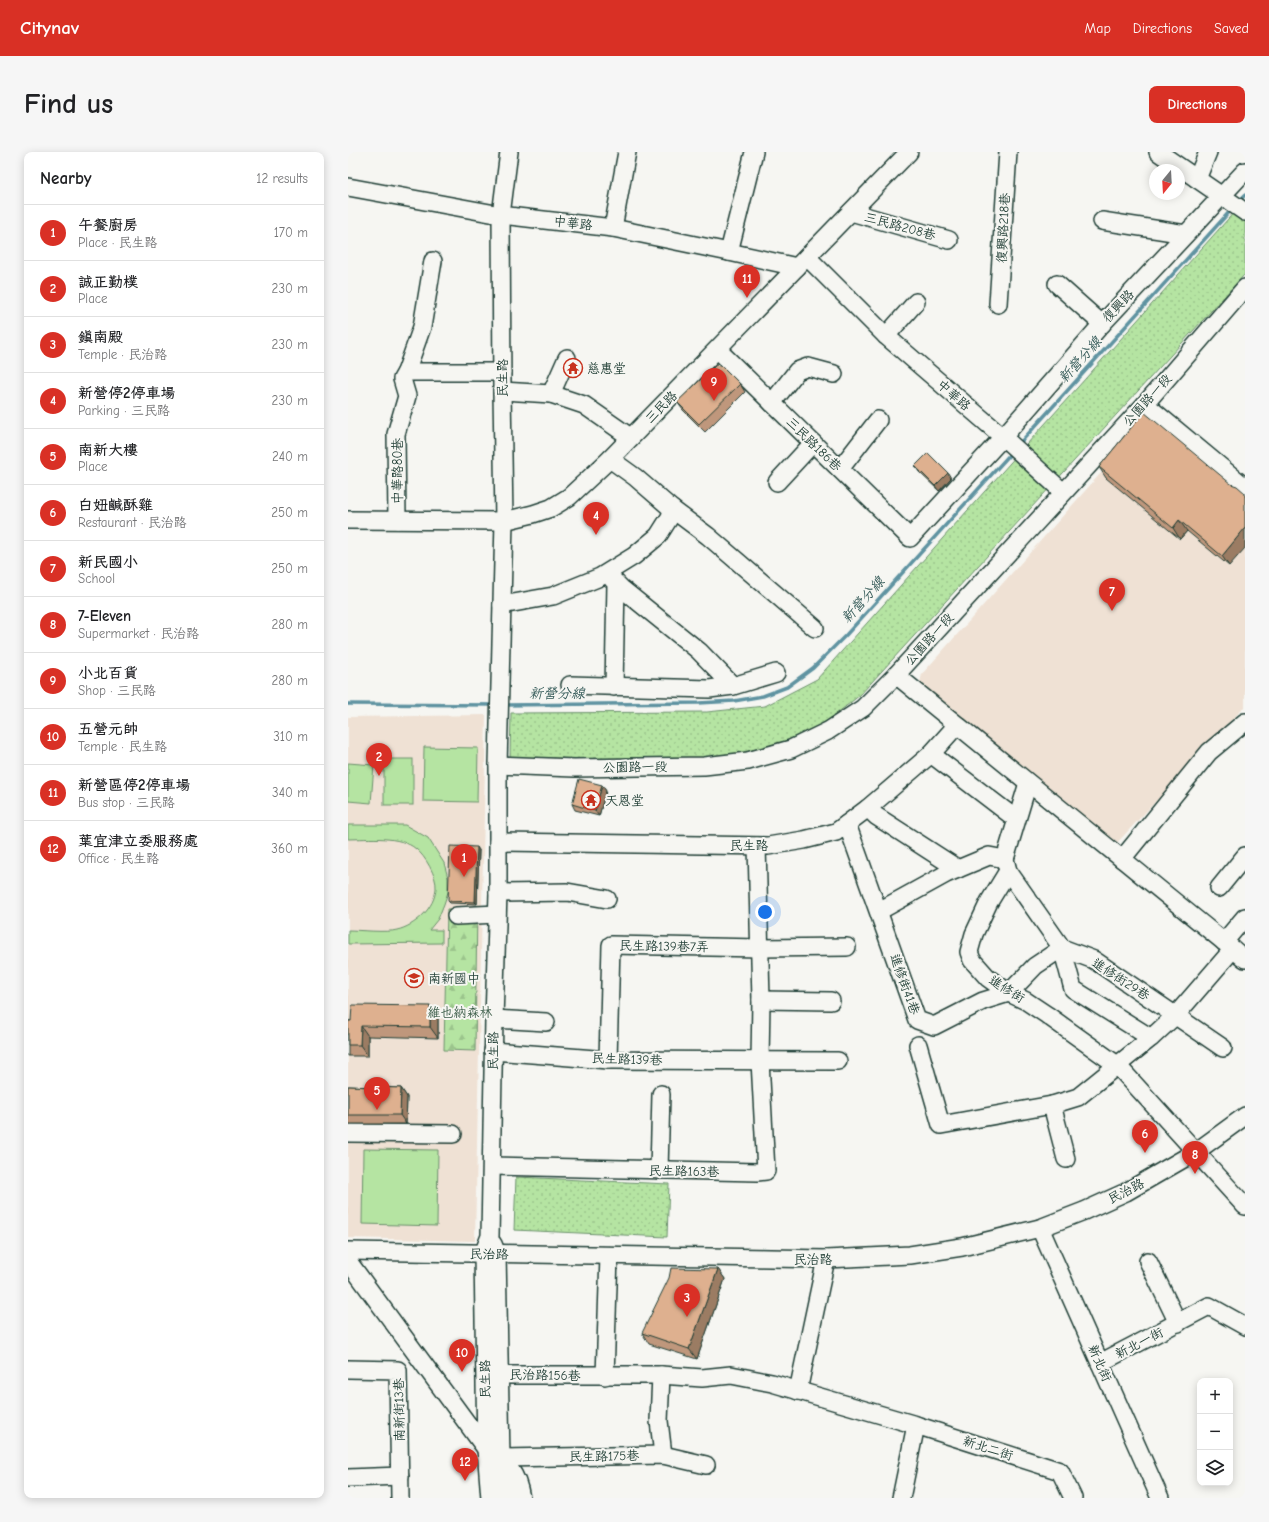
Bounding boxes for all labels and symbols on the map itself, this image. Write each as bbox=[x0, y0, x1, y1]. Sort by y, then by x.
north arrow bbox=[1149, 164, 1185, 200]
street label: 復興路218巷 bbox=[994, 192, 1012, 264]
street label: 三民路208巷 bbox=[863, 209, 937, 243]
street label: 中華路 bbox=[553, 213, 593, 233]
pin: 11 bbox=[734, 265, 760, 298]
street label: 復興路 bbox=[1099, 287, 1137, 325]
water label: 新營分線 bbox=[1055, 333, 1106, 386]
temple icon: 慈惠堂 bbox=[562, 357, 584, 379]
street label: 民生路 bbox=[495, 358, 510, 398]
place label: 慈惠堂 bbox=[587, 361, 626, 376]
pin: 9 bbox=[701, 368, 727, 401]
street label: 公園路一段 bbox=[1120, 371, 1174, 429]
street label: 中華路 bbox=[934, 377, 974, 413]
street label: 三民路 bbox=[642, 388, 680, 426]
street label: 三民路186巷 bbox=[783, 414, 845, 474]
street label: 中華路80巷 bbox=[390, 438, 405, 504]
pin: 4 bbox=[583, 502, 609, 535]
water label: 新營分線 bbox=[838, 573, 889, 626]
pin: 7 bbox=[1099, 578, 1125, 611]
street label: 公園路一段 bbox=[902, 610, 956, 668]
water label: 新營分線 bbox=[529, 685, 586, 702]
pin: 2 bbox=[366, 743, 392, 776]
street label: 公園路一段 bbox=[602, 759, 668, 775]
temple icon: 天恩堂 bbox=[580, 789, 602, 811]
place label: 天恩堂 bbox=[605, 793, 644, 808]
street label: 民生路 bbox=[729, 838, 769, 853]
pin: 1 bbox=[451, 844, 477, 877]
your location bbox=[755, 902, 775, 922]
street label: 民生路139巷7弄 bbox=[619, 938, 709, 954]
street label: 進修街41巷 bbox=[887, 952, 923, 1016]
street label: 進修街29巷 bbox=[1089, 955, 1153, 1003]
school or university icon: 南新國中 bbox=[403, 967, 425, 989]
place label: 南新國中 bbox=[428, 971, 480, 986]
street label: 進修街 bbox=[986, 972, 1028, 1006]
park label: 維也納森林 bbox=[427, 1005, 493, 1020]
street label: 民生路 bbox=[485, 1031, 501, 1071]
street label: 民生路139巷 bbox=[591, 1050, 663, 1068]
pin: 5 bbox=[364, 1077, 390, 1110]
pin: 6 bbox=[1132, 1120, 1158, 1153]
pin: 8 bbox=[1182, 1141, 1208, 1174]
street label: 民生路163巷 bbox=[648, 1163, 720, 1179]
street label: 民治路 bbox=[1105, 1175, 1147, 1207]
street label: 民治路 bbox=[469, 1246, 509, 1262]
street label: 民治路 bbox=[793, 1252, 833, 1267]
pin: 3 bbox=[674, 1284, 700, 1317]
street label: 新北一街 bbox=[1112, 1325, 1166, 1361]
pin: 10 bbox=[449, 1339, 475, 1372]
street label: 新北街 bbox=[1085, 1342, 1115, 1384]
street label: 民生路 bbox=[477, 1359, 493, 1399]
street label: 民治路156巷 bbox=[509, 1367, 581, 1383]
street label: 南新街13巷 bbox=[391, 1378, 407, 1442]
street label: 新北二街 bbox=[961, 1433, 1015, 1463]
pin: 12 bbox=[452, 1448, 478, 1481]
street label: 民生路175巷 bbox=[569, 1448, 639, 1464]

